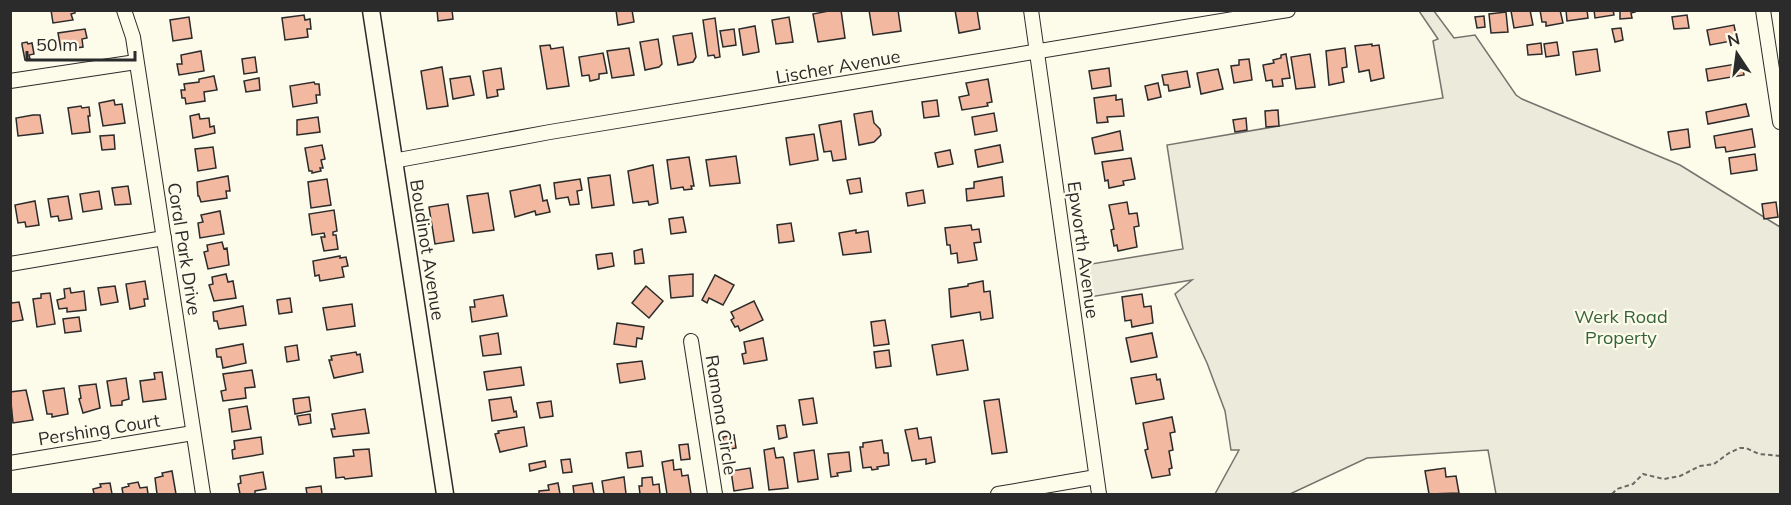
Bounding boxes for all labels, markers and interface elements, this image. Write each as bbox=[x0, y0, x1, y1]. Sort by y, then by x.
scale bar bbox=[27, 24, 135, 62]
north arrow bbox=[1707, 24, 1767, 84]
text: N bbox=[1725, 28, 1742, 50]
text: 50 m bbox=[36, 33, 78, 56]
street label: Lischer Avenue bbox=[774, 44, 902, 89]
street label: Boudinot Avenue bbox=[405, 178, 450, 322]
street label: Epworth Avenue bbox=[1062, 180, 1105, 320]
street label: Coral Park Drive bbox=[163, 181, 206, 317]
park label: Werk Road Property bbox=[1574, 305, 1668, 349]
street label: Ramona Circle bbox=[701, 353, 742, 477]
street label: Pershing Court bbox=[36, 409, 162, 450]

